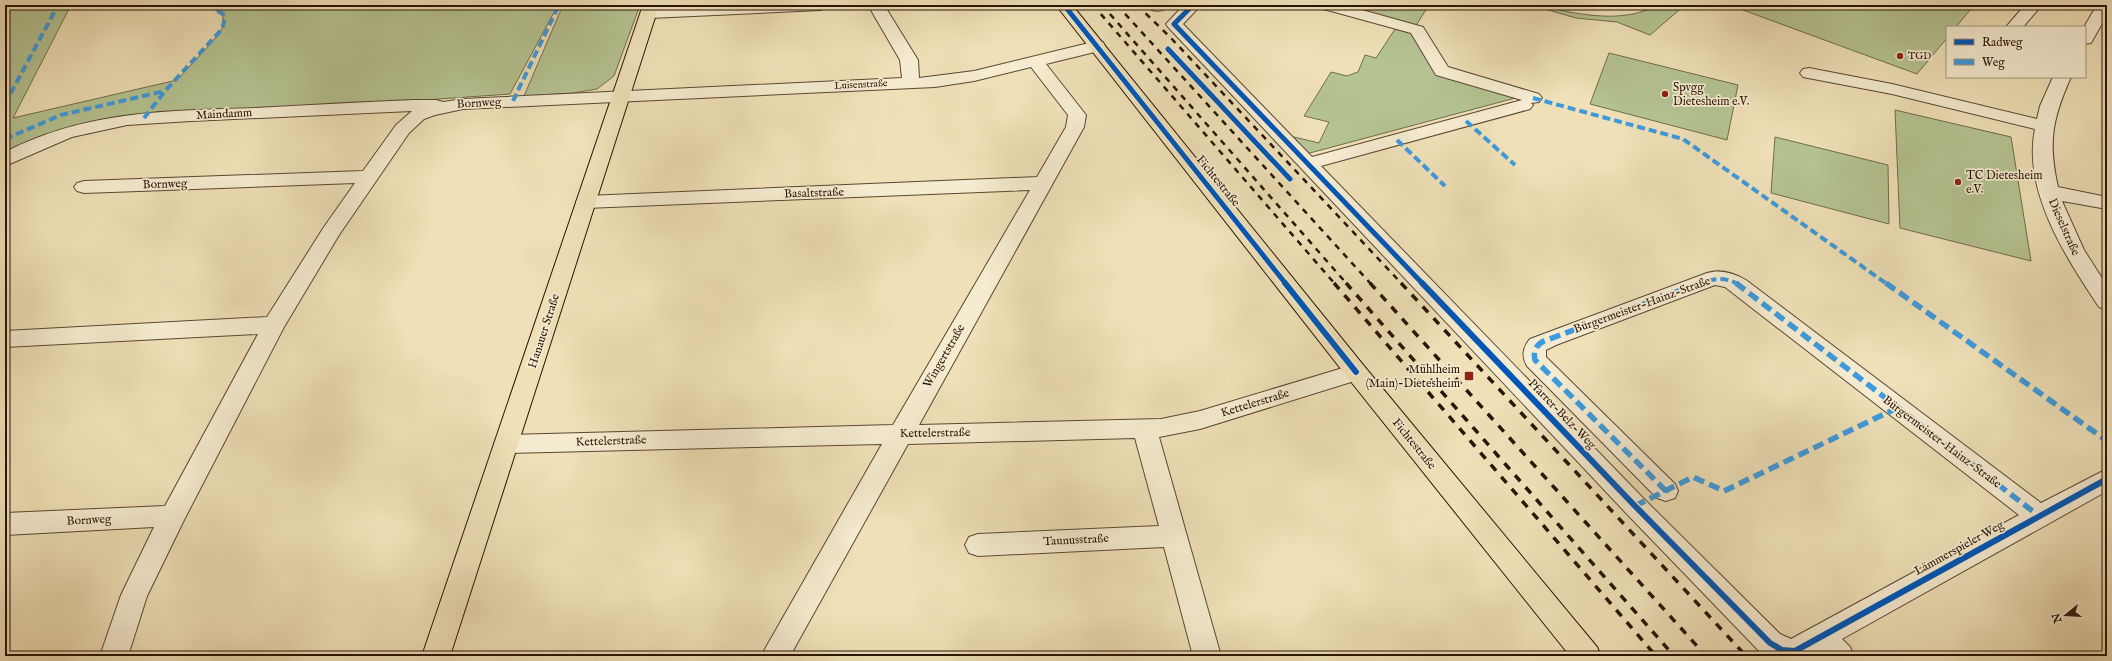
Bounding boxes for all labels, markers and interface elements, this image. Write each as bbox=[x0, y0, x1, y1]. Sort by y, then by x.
legend bbox=[1946, 26, 2086, 78]
text: Radweg bbox=[1982, 35, 2023, 50]
place label: TGD bbox=[1908, 50, 1931, 63]
marker: TGD bbox=[1895, 51, 1905, 61]
text: Weg bbox=[1982, 55, 2005, 70]
street label: Luisenstraße bbox=[834, 77, 888, 93]
place label: Spvgg Dietesheim e.V. bbox=[1673, 80, 1749, 109]
marker: Spvgg Dietesheim e.V. bbox=[1660, 89, 1670, 99]
street label: Bornweg bbox=[456, 94, 502, 112]
street label: Maindamm bbox=[196, 105, 252, 123]
street label: Fichtestraße bbox=[1193, 152, 1243, 210]
place label: TC Dietesheim e.V. bbox=[1966, 168, 2042, 197]
street label: Bornweg bbox=[142, 176, 188, 192]
marker: TC Dietesheim e.V. bbox=[1953, 177, 1963, 187]
street label: Basaltstraße bbox=[784, 184, 845, 202]
street label: Dieselstraße bbox=[2045, 196, 2083, 258]
street label: Bürgermeister-Hainz-Straße bbox=[1572, 273, 1713, 337]
street label: Hanauer Straße bbox=[525, 291, 563, 370]
street label: Wingertstraße bbox=[920, 321, 969, 391]
place label: Mühlheim (Main)-Dietesheim bbox=[1366, 362, 1460, 391]
marker: Mühlheim (Main)-Dietesheim bbox=[1463, 370, 1475, 382]
street label: Pfarrer-Belz-Weg bbox=[1525, 376, 1600, 452]
street label: Kettelerstraße bbox=[1219, 385, 1291, 421]
street label: Bürgermeister-Hainz-Straße bbox=[1880, 393, 2005, 492]
street label: Fichtestraße bbox=[1389, 415, 1439, 473]
street label: Kettelerstraße bbox=[900, 425, 971, 441]
street label: Kettelerstraße bbox=[575, 432, 647, 450]
street label: Bornweg bbox=[66, 511, 112, 529]
street label: Lämmerspieler Weg bbox=[1912, 517, 2007, 580]
street label: Taunusstraße bbox=[1043, 531, 1110, 549]
north arrow bbox=[2046, 595, 2086, 635]
text: N bbox=[2049, 611, 2066, 625]

